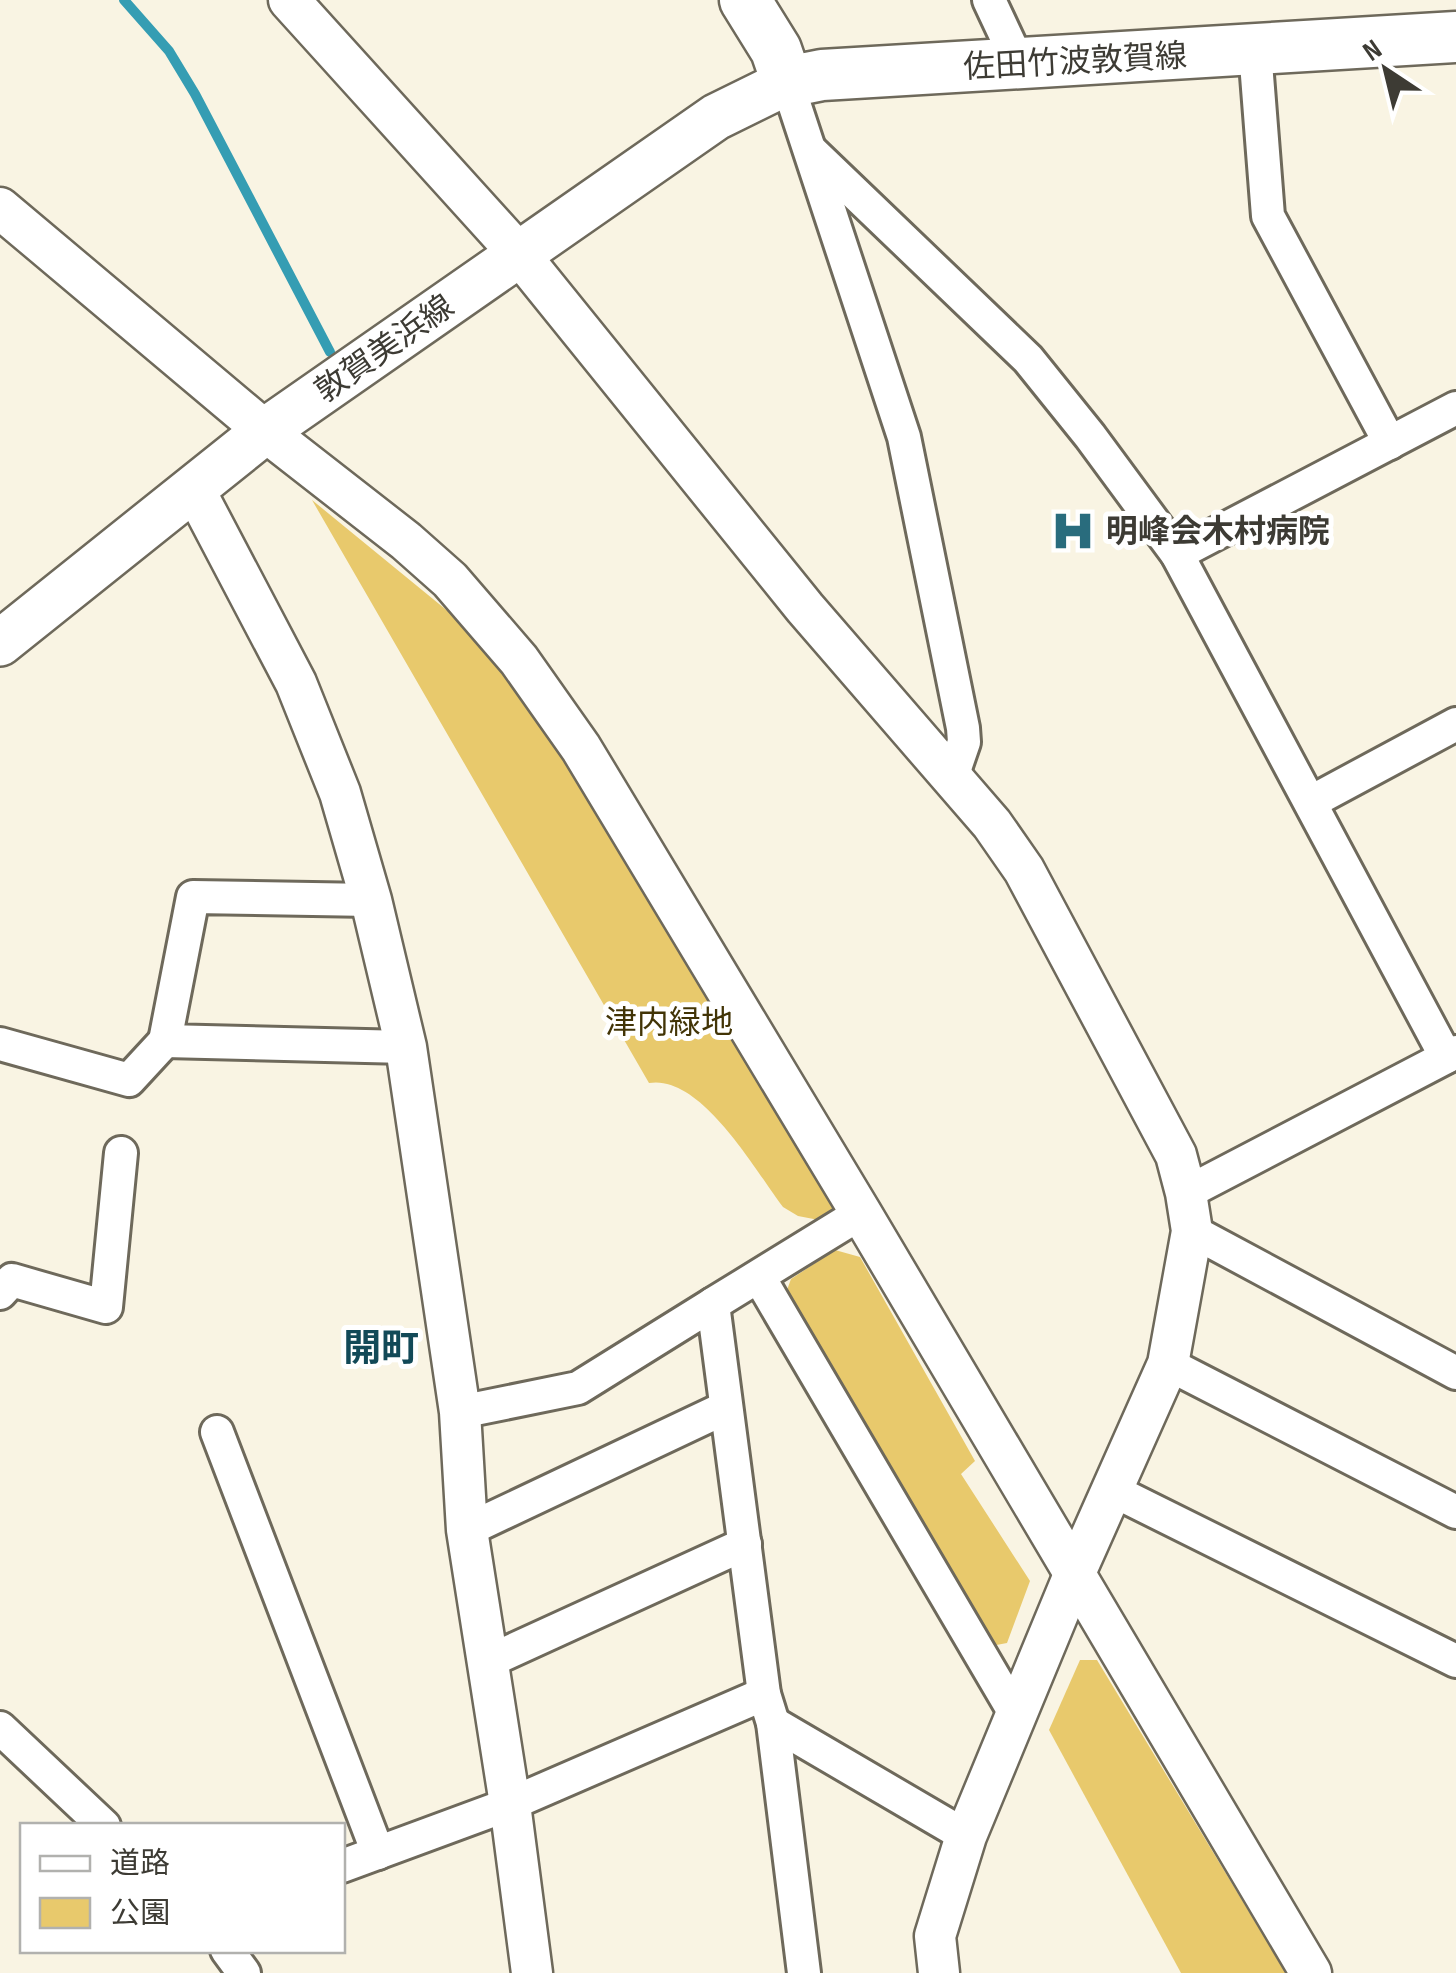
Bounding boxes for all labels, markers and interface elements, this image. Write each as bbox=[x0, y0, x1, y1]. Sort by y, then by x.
north arrow bbox=[1336, 20, 1436, 120]
text: N bbox=[1357, 33, 1388, 69]
street label: 佐田竹波敦賀線 bbox=[962, 37, 1188, 88]
street label: 敦賀美浜線 bbox=[308, 287, 462, 411]
hospital icon: 明峰会木村病院 bbox=[1049, 507, 1097, 555]
place label: 明峰会木村病院 bbox=[1106, 513, 1330, 552]
park label: 津内緑地 bbox=[605, 1004, 733, 1043]
district label: 開町 bbox=[343, 1327, 419, 1372]
legend bbox=[20, 1823, 345, 1953]
text: 道路 bbox=[110, 1846, 170, 1882]
text: 公園 bbox=[110, 1896, 170, 1932]

